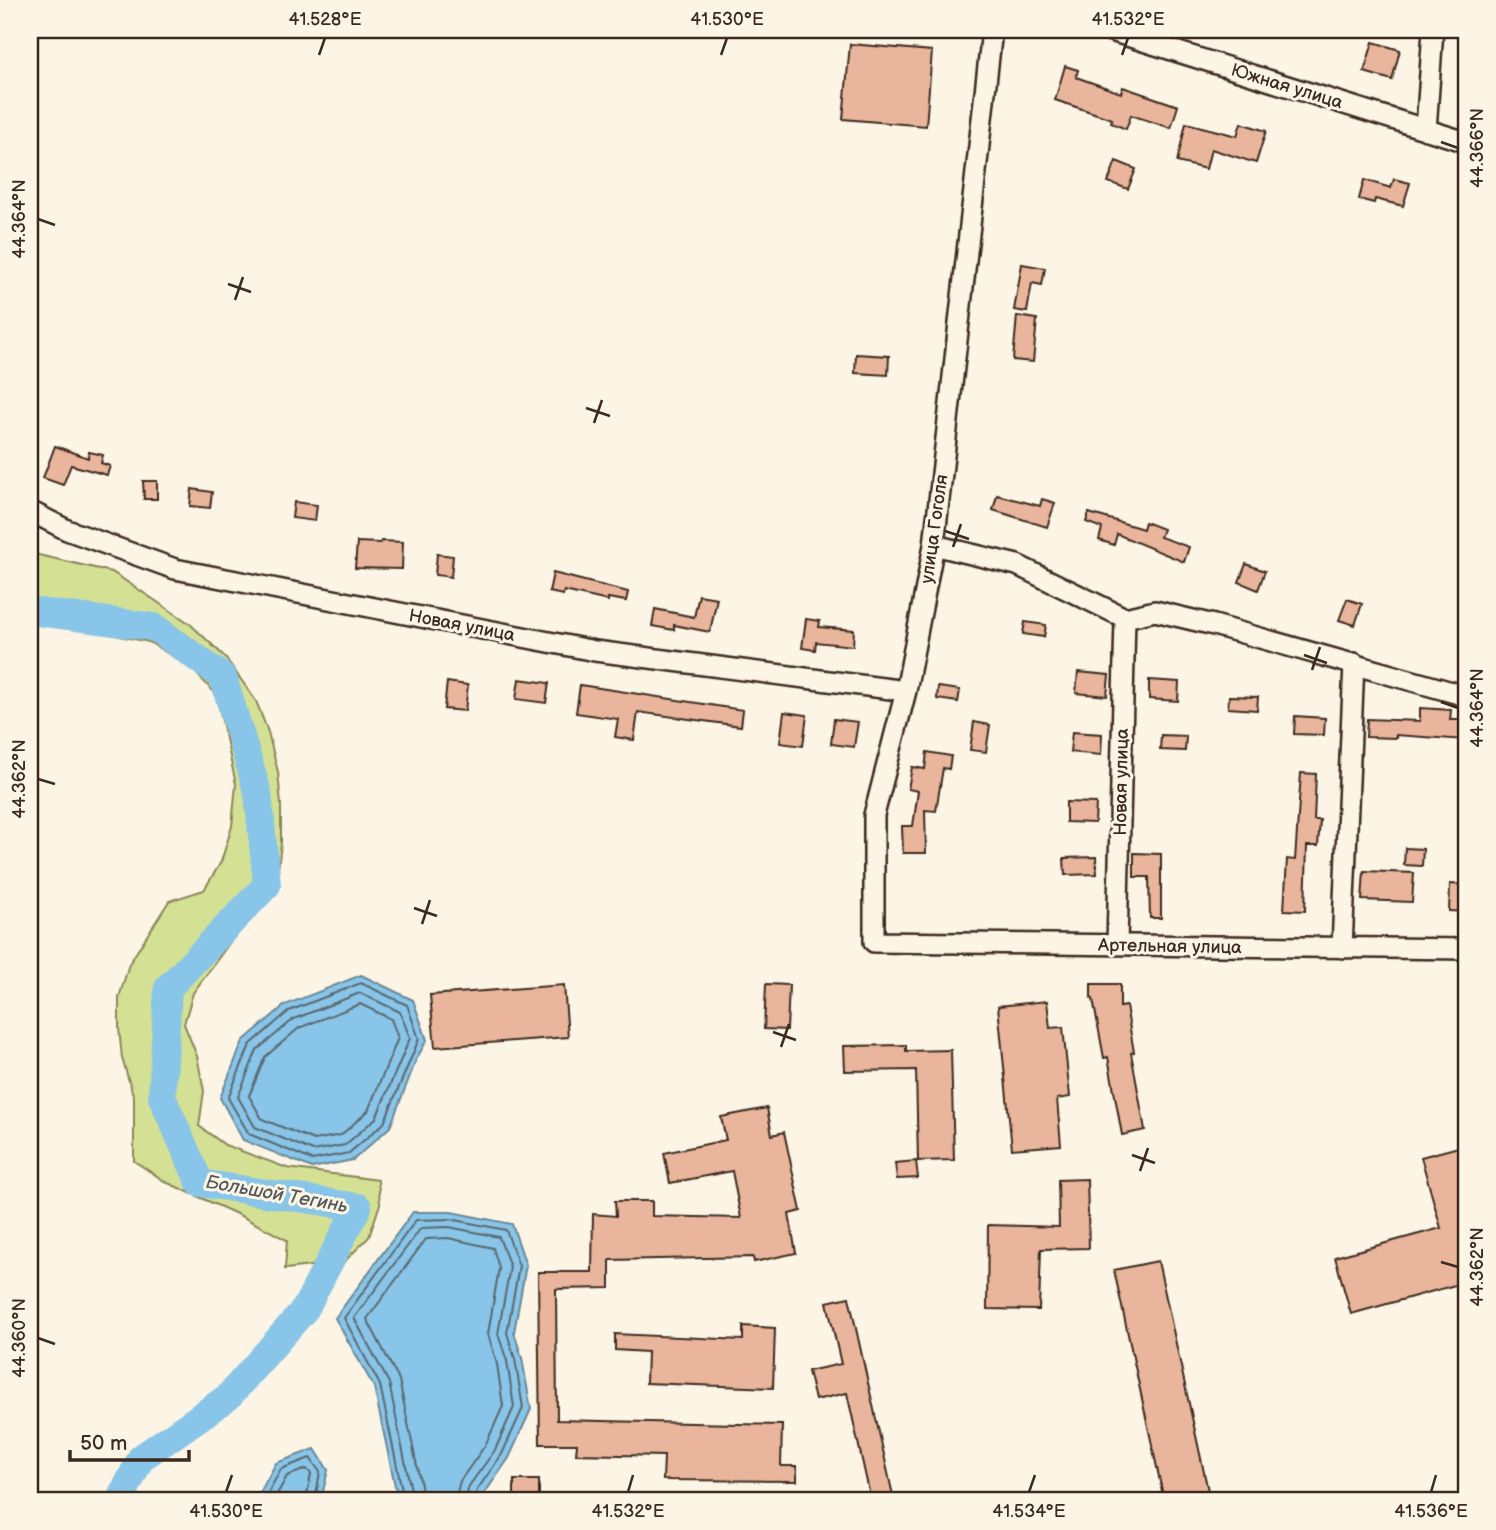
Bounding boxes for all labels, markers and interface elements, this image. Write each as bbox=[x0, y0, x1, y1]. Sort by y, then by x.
text: 41.528°E bbox=[288, 9, 362, 30]
text: 41.530°E bbox=[690, 9, 764, 30]
text: 41.532°E bbox=[1091, 9, 1165, 30]
street label: Южная улица bbox=[1228, 60, 1346, 114]
text: 44.366°N bbox=[1467, 108, 1488, 188]
text: 44.364°N bbox=[9, 179, 30, 259]
street label: улица Гоголя bbox=[916, 473, 953, 585]
street label: Новая улица bbox=[407, 605, 517, 646]
text: 44.364°N bbox=[1467, 668, 1488, 748]
street label: Новая улица bbox=[1110, 728, 1133, 836]
text: 44.362°N bbox=[9, 739, 30, 819]
street label: Артельная улица bbox=[1097, 935, 1242, 958]
water label: Большой Тегинь bbox=[204, 1171, 349, 1218]
text: 44.362°N bbox=[1467, 1227, 1488, 1307]
text: 44.360°N bbox=[9, 1298, 30, 1378]
scale bar bbox=[70, 1418, 189, 1462]
text: 50 m bbox=[80, 1431, 127, 1456]
text: 41.530°E bbox=[189, 1501, 263, 1522]
text: 41.532°E bbox=[591, 1501, 665, 1522]
text: 41.534°E bbox=[992, 1501, 1066, 1522]
text: 41.536°E bbox=[1394, 1501, 1468, 1522]

